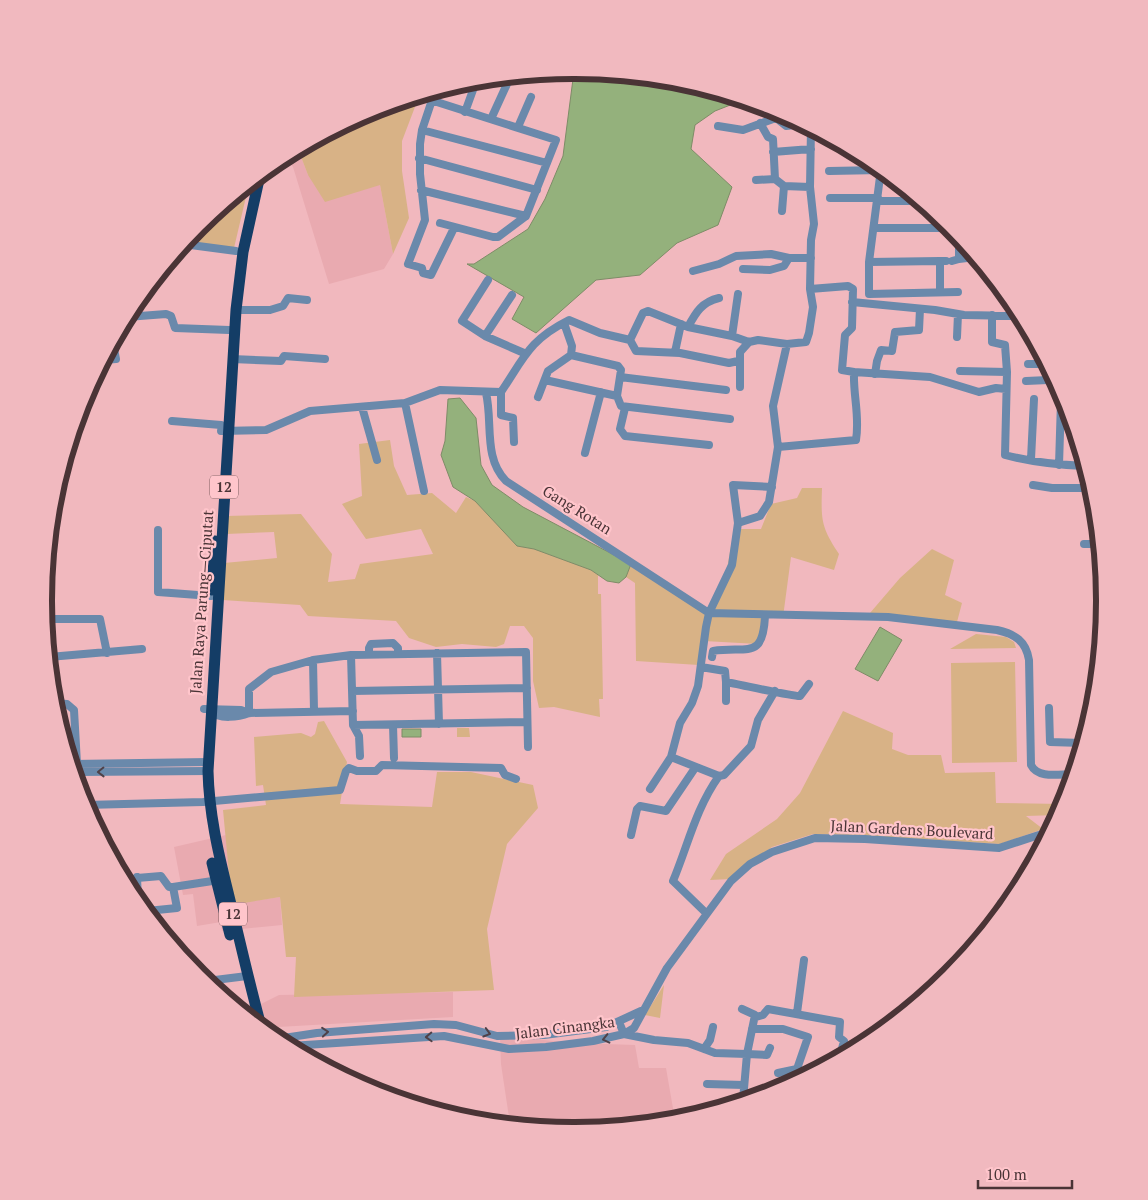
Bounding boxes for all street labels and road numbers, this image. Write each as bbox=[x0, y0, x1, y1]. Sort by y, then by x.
road number: 12 bbox=[210, 476, 238, 498]
street label: Gang Rotan bbox=[539, 480, 616, 538]
street label: Jalan Raya Parung—Ciputat bbox=[185, 509, 217, 695]
street label: Jalan Gardens Boulevard bbox=[830, 815, 994, 843]
road number: 12 bbox=[219, 902, 247, 926]
street label: Jalan Cinangka bbox=[514, 1011, 616, 1043]

